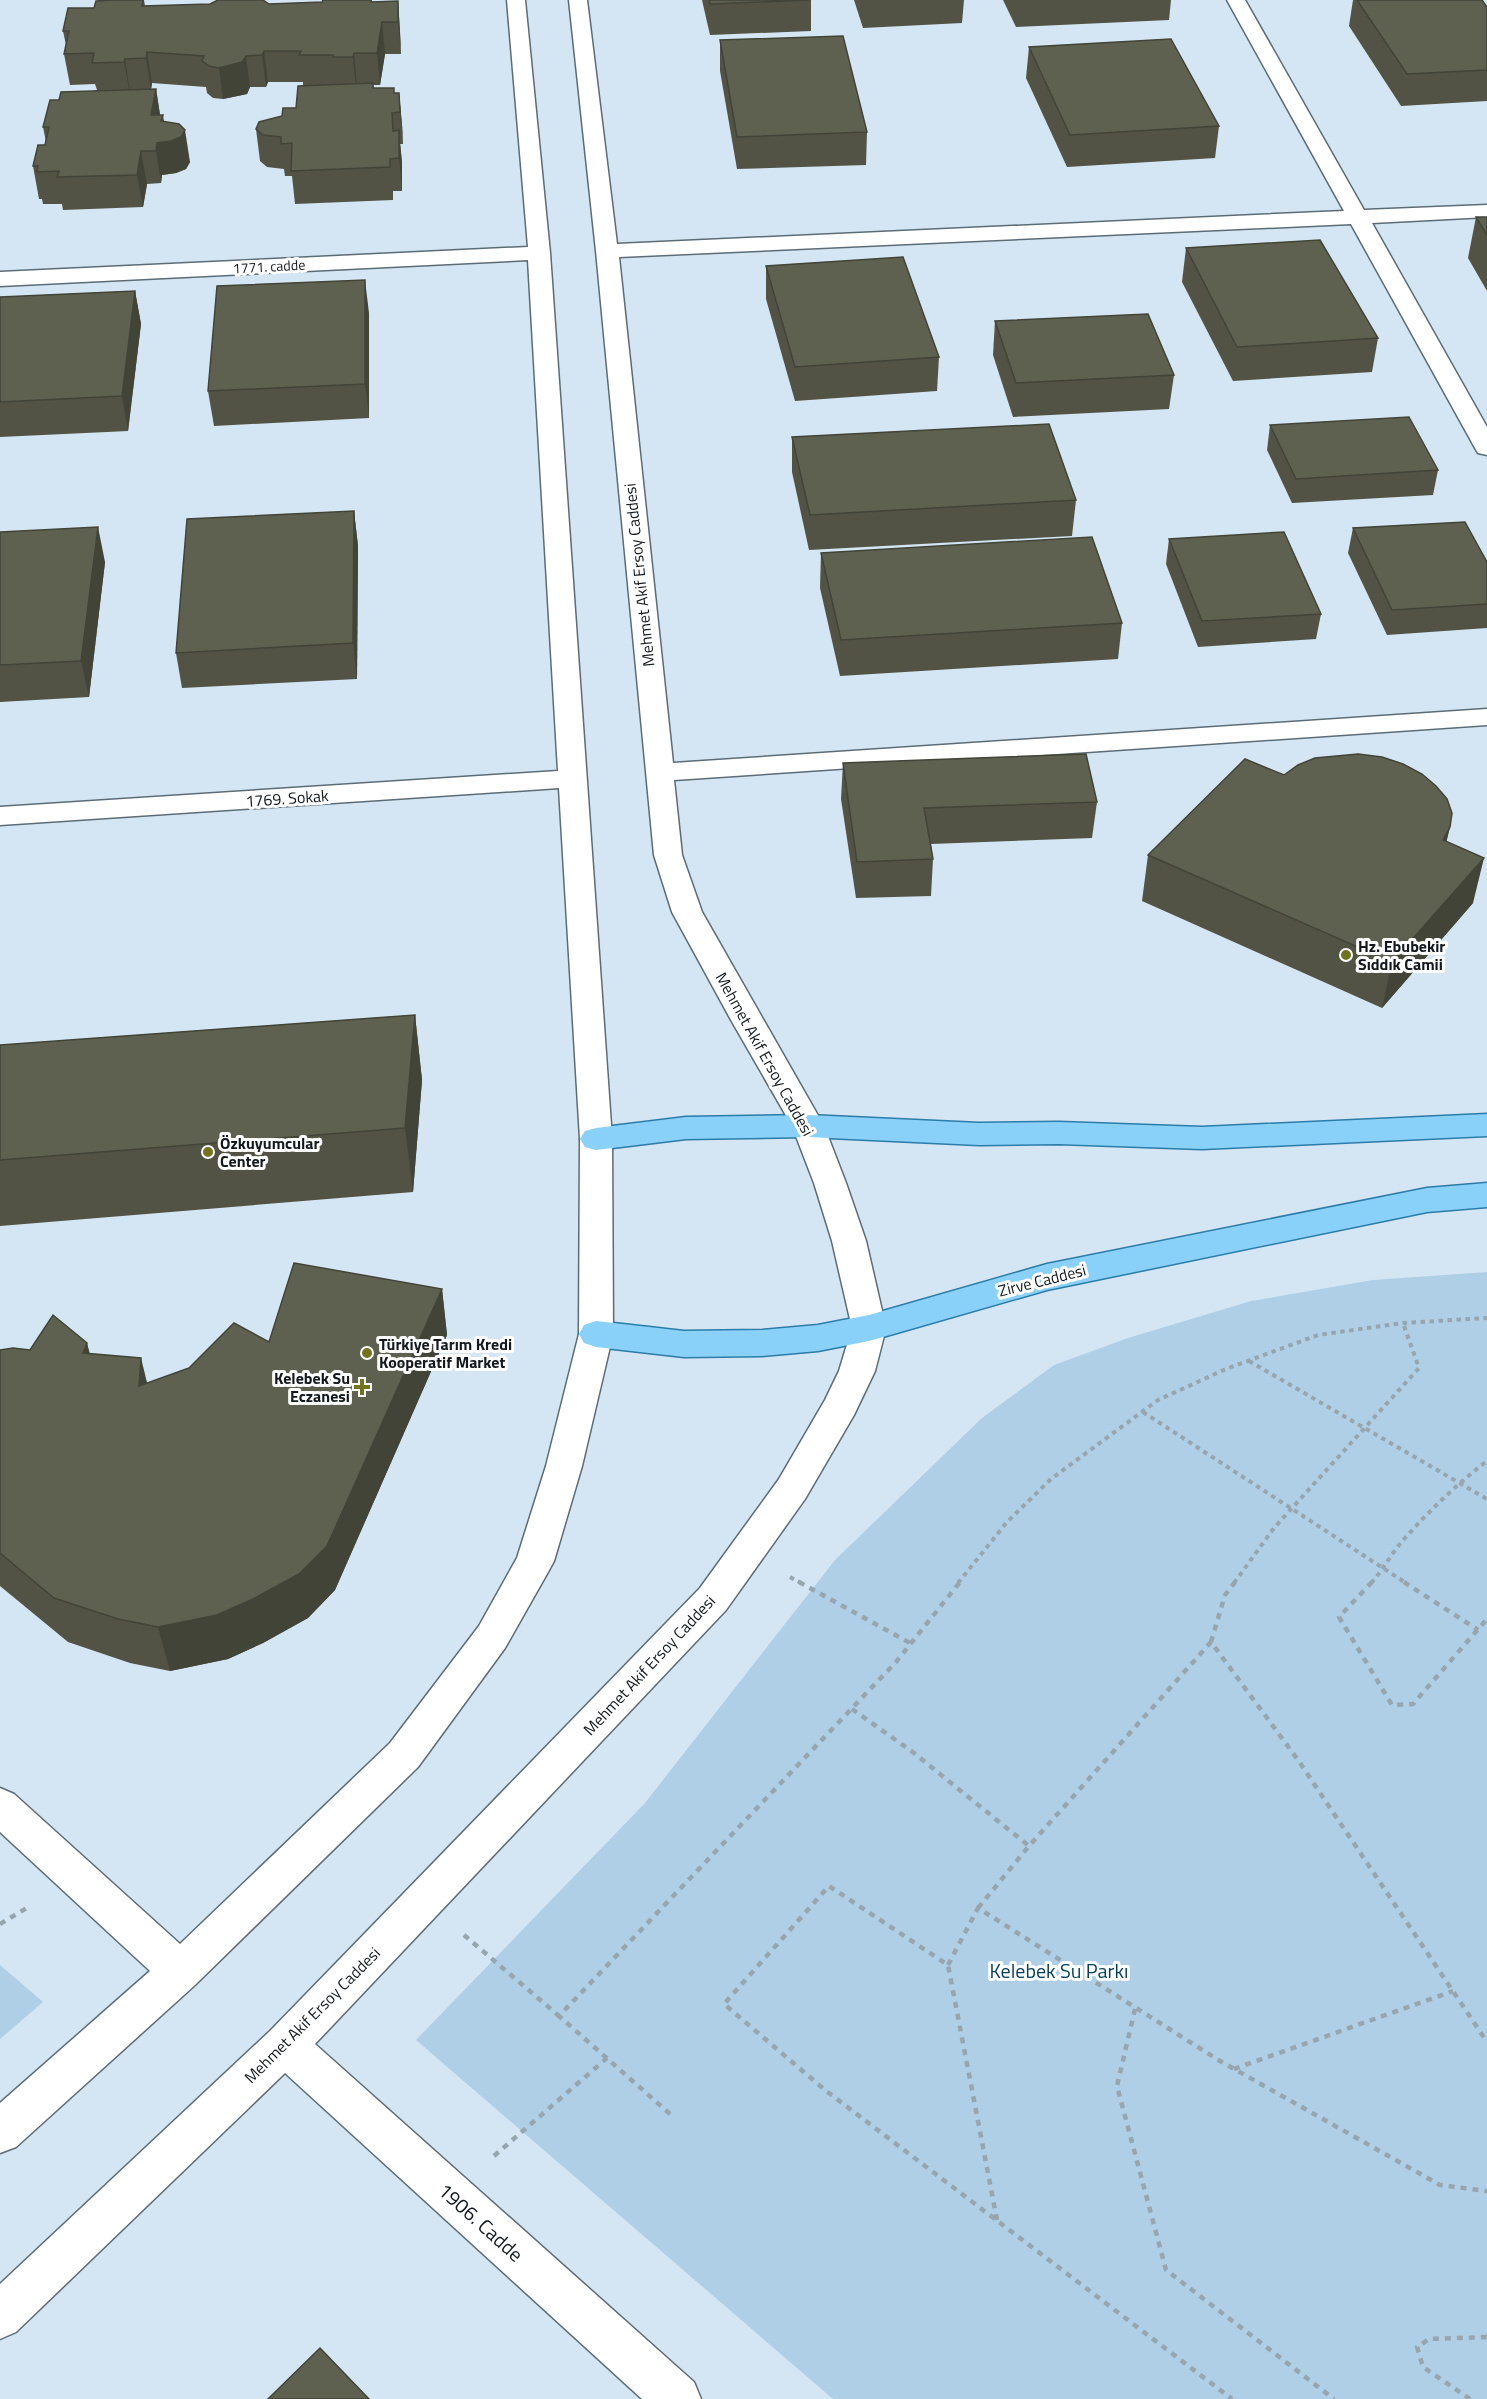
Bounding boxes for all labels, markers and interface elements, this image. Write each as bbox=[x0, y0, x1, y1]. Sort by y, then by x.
street label: 1771. cadde bbox=[232, 254, 306, 278]
street label: Mehmet Akif Ersoy Caddesi bbox=[617, 482, 661, 668]
street label: 1769. Sokak bbox=[245, 783, 330, 813]
place label: Hz. Ebubekir Sıddık Camii bbox=[1358, 934, 1445, 976]
marker: Hz. Ebubekir Sıddık Camii bbox=[1339, 948, 1353, 962]
street label: Mehmet Akif Ersoy Caddesi bbox=[710, 968, 820, 1140]
place label: Özkuyumcular Center bbox=[220, 1131, 320, 1173]
marker: Özkuyumcular Center bbox=[201, 1145, 215, 1159]
street label: Zirve Caddesi bbox=[996, 1258, 1088, 1302]
place label: Türkiye Tarım Kredi Kooperatif Market bbox=[379, 1332, 512, 1374]
marker: Türkiye Tarım Kredi Kooperatif Market bbox=[360, 1346, 374, 1360]
place label: Kelebek Su Eczanesi bbox=[274, 1366, 350, 1408]
marker: Kelebek Su Eczanesi bbox=[355, 1380, 369, 1394]
street label: Mehmet Akif Ersoy Caddesi bbox=[577, 1589, 721, 1741]
street label: Mehmet Akif Ersoy Caddesi bbox=[238, 1941, 386, 2089]
park label: Kelebek Su Parkı bbox=[989, 1955, 1129, 1986]
street label: 1906. Cadde bbox=[431, 2175, 531, 2269]

